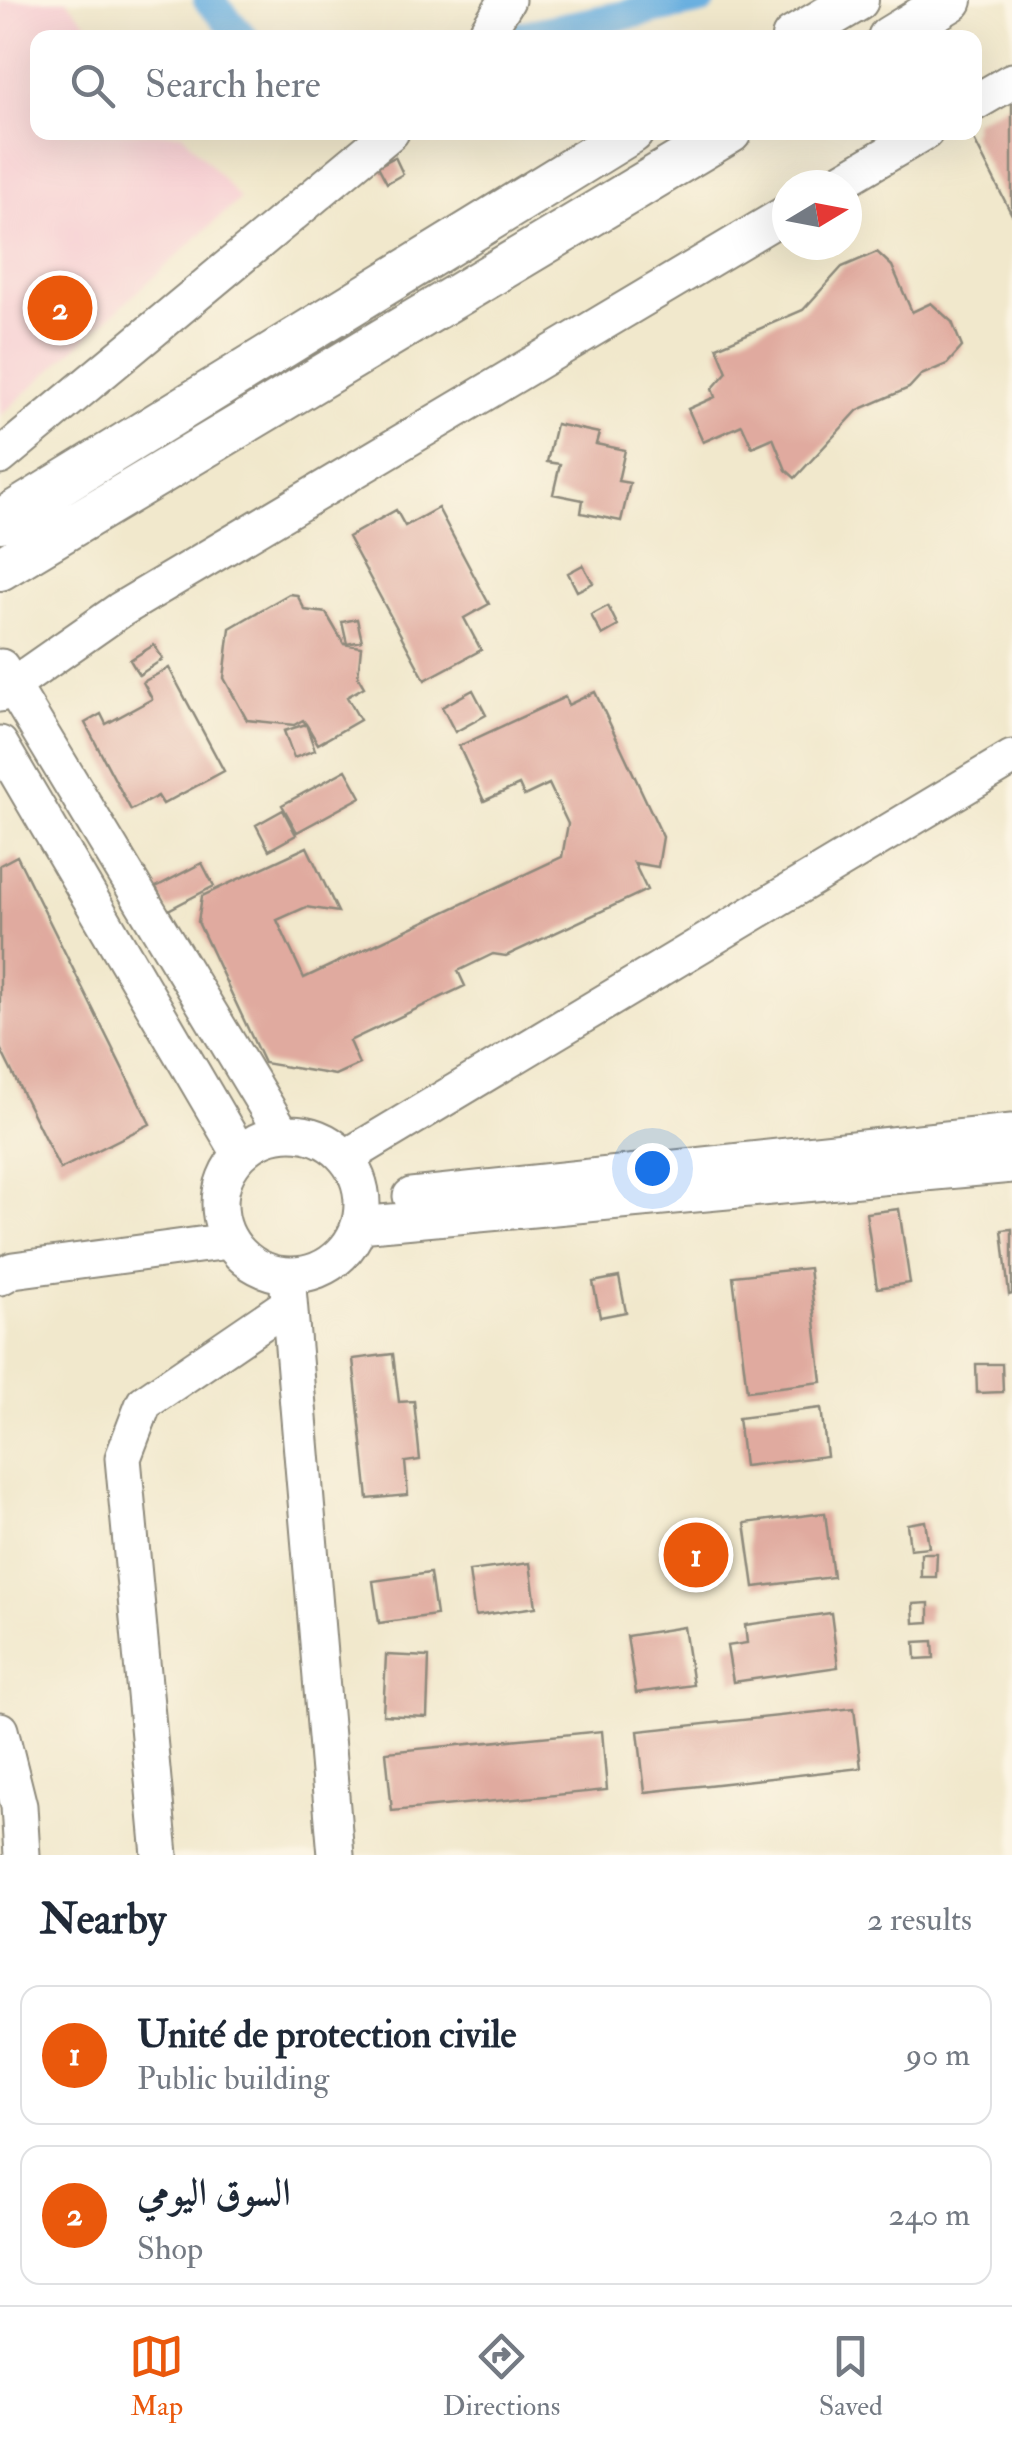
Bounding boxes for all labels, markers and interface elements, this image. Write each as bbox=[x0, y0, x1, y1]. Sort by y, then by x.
search box bbox=[30, 30, 982, 140]
icon: search bbox=[65, 58, 120, 113]
text: Search here bbox=[145, 61, 321, 109]
north arrow bbox=[772, 170, 862, 260]
pin: 2 bbox=[28, 270, 92, 346]
your location bbox=[627, 1143, 678, 1194]
pin: 1 bbox=[664, 1518, 728, 1592]
text: Nearby bbox=[40, 1894, 166, 1946]
text: 2 results bbox=[867, 1900, 972, 1940]
text: Unité de protection civile bbox=[137, 2011, 516, 2059]
text: 1 bbox=[69, 2035, 80, 2075]
text: 90 m bbox=[906, 2035, 970, 2075]
text: Public building bbox=[137, 2059, 329, 2099]
text: السوق اليومي bbox=[137, 2169, 291, 2217]
text: 2 bbox=[66, 2195, 83, 2235]
text: 240 m bbox=[889, 2195, 970, 2235]
text: Shop bbox=[137, 2229, 203, 2269]
tab: Map bbox=[129, 2329, 184, 2424]
tab: Directions bbox=[443, 2329, 560, 2424]
tab: Saved bbox=[819, 2329, 883, 2424]

